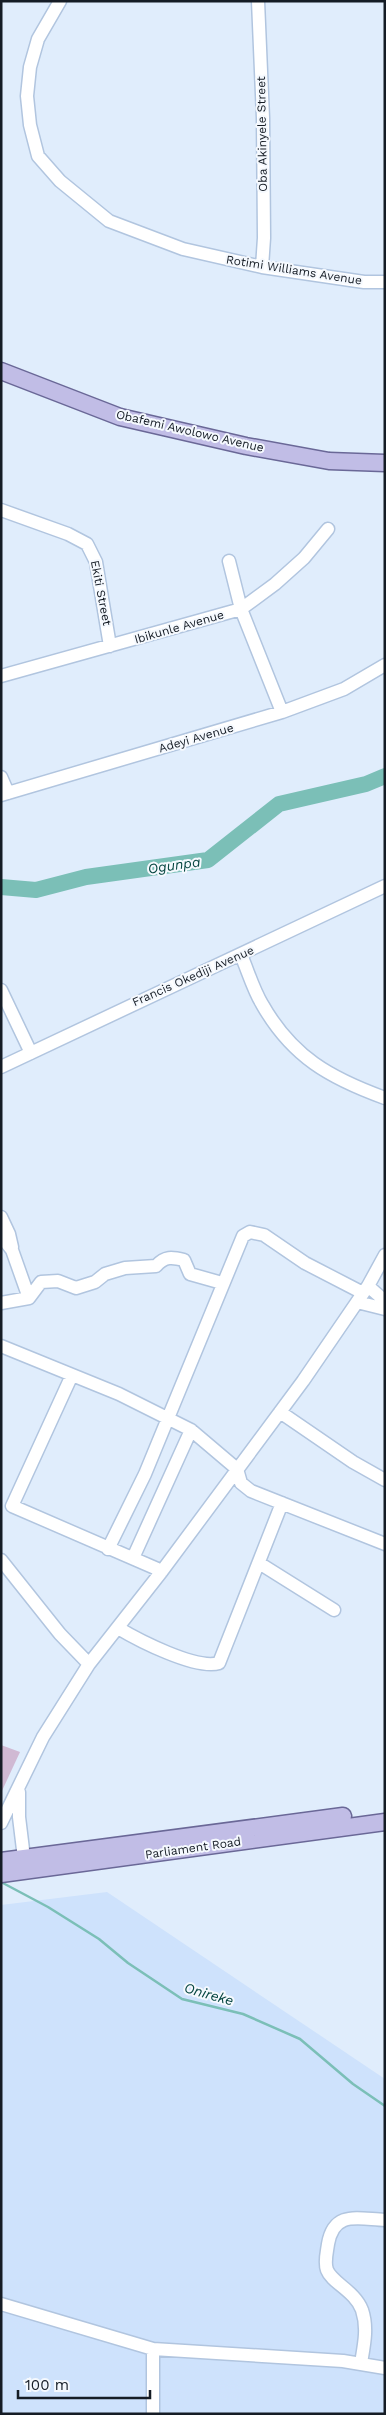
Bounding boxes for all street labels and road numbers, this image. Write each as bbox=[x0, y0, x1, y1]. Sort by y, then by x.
street label: Oba Akinyele Street bbox=[254, 76, 270, 192]
street label: Rotimi Williams Avenue bbox=[225, 252, 363, 288]
street label: Obafemi Awolowo Avenue bbox=[115, 407, 265, 455]
street label: Ekiti Street bbox=[88, 559, 114, 627]
street label: Ibikunle Avenue bbox=[133, 608, 225, 646]
street label: Adeyi Avenue bbox=[157, 721, 235, 755]
street label: Francis Okediji Avenue bbox=[130, 943, 256, 1009]
street label: Parliament Road bbox=[144, 1834, 242, 1862]

